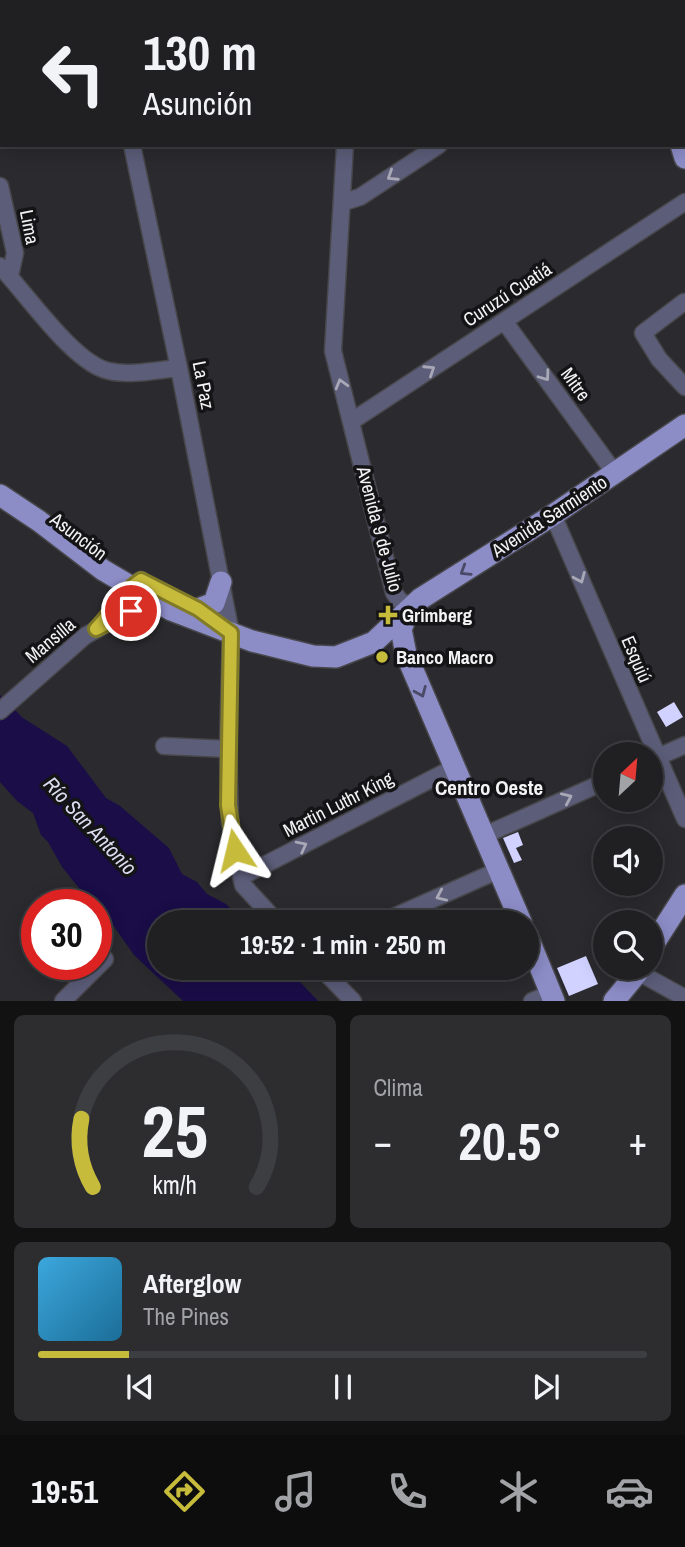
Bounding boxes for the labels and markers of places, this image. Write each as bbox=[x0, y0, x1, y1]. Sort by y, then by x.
pin bbox=[101, 581, 161, 641]
place label: Grimberg bbox=[402, 602, 473, 628]
marker: Grimberg bbox=[380, 607, 396, 623]
place label: Banco Macro bbox=[396, 644, 494, 670]
marker: Banco Macro bbox=[374, 649, 390, 665]

